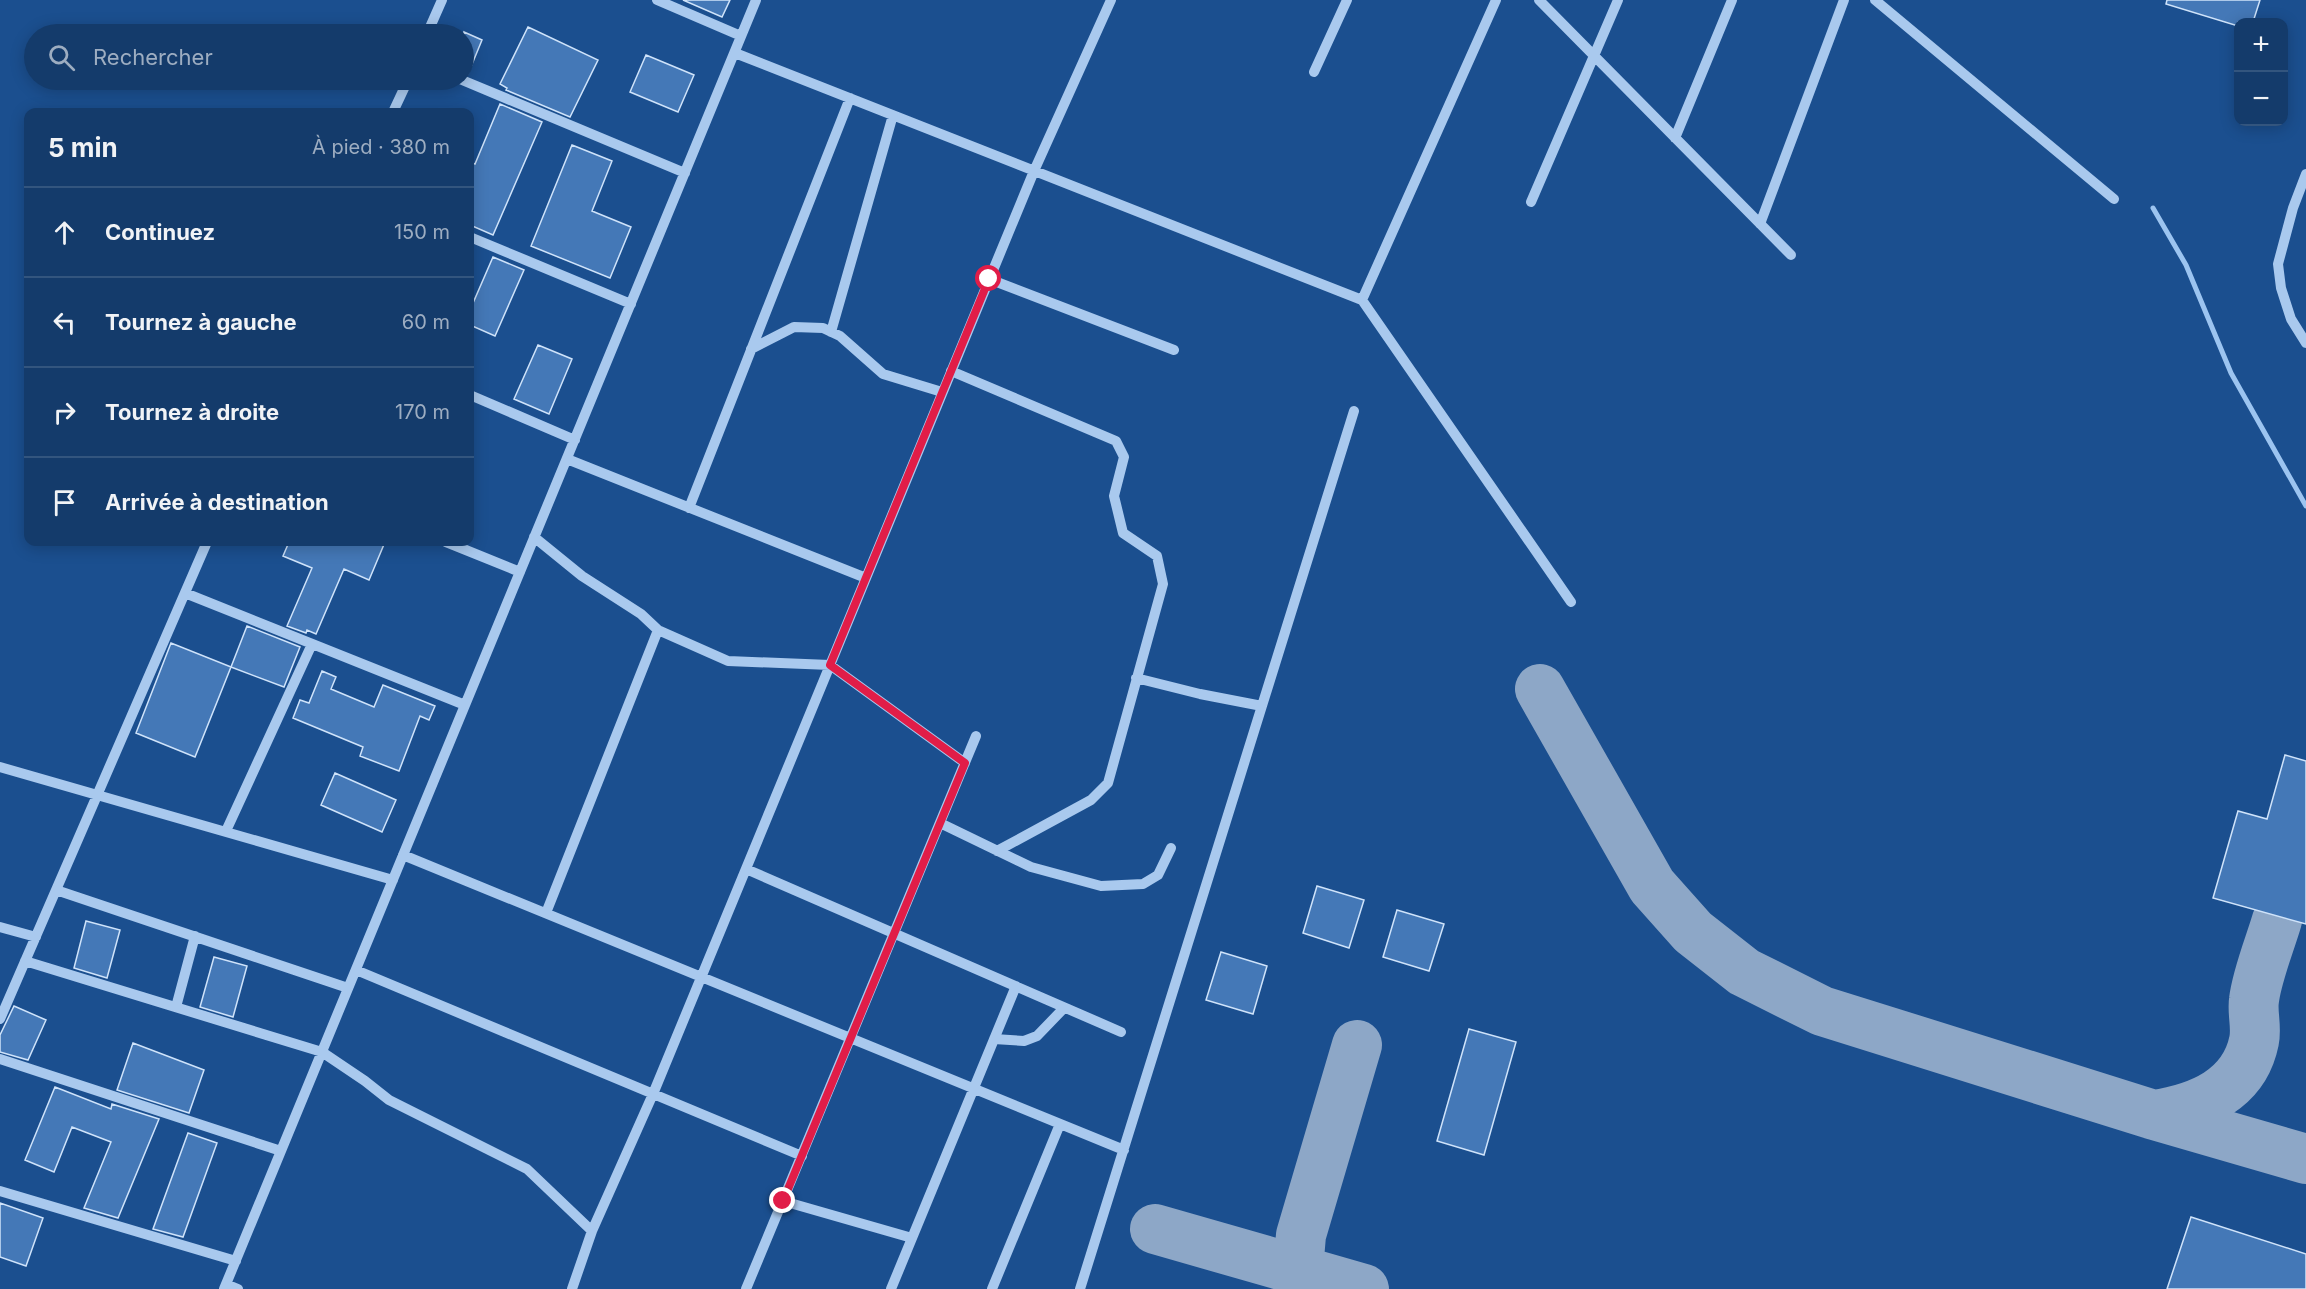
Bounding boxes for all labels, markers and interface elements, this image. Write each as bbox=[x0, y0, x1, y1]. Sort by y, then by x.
map controls bbox=[2234, 18, 2288, 126]
button: + bbox=[2234, 18, 2288, 72]
search box bbox=[24, 24, 474, 90]
icon: search bbox=[45, 41, 78, 74]
text: Rechercher bbox=[93, 44, 213, 70]
button: − bbox=[2234, 72, 2288, 126]
text: 5 min bbox=[48, 132, 118, 163]
text: À pied · 380 m bbox=[312, 135, 450, 159]
icon: ahead bbox=[48, 216, 81, 249]
text: Continuez bbox=[105, 219, 215, 245]
text: 150 m bbox=[394, 220, 450, 244]
route start bbox=[975, 265, 1001, 291]
icon: left bbox=[48, 306, 81, 339]
text: Tournez à gauche bbox=[105, 309, 297, 335]
text: 60 m bbox=[402, 310, 450, 334]
icon: right bbox=[48, 396, 81, 429]
text: Tournez à droite bbox=[105, 399, 279, 425]
text: 170 m bbox=[395, 400, 450, 424]
icon: arrive bbox=[48, 486, 81, 519]
text: Arrivée à destination bbox=[105, 489, 329, 515]
route end bbox=[769, 1187, 795, 1213]

